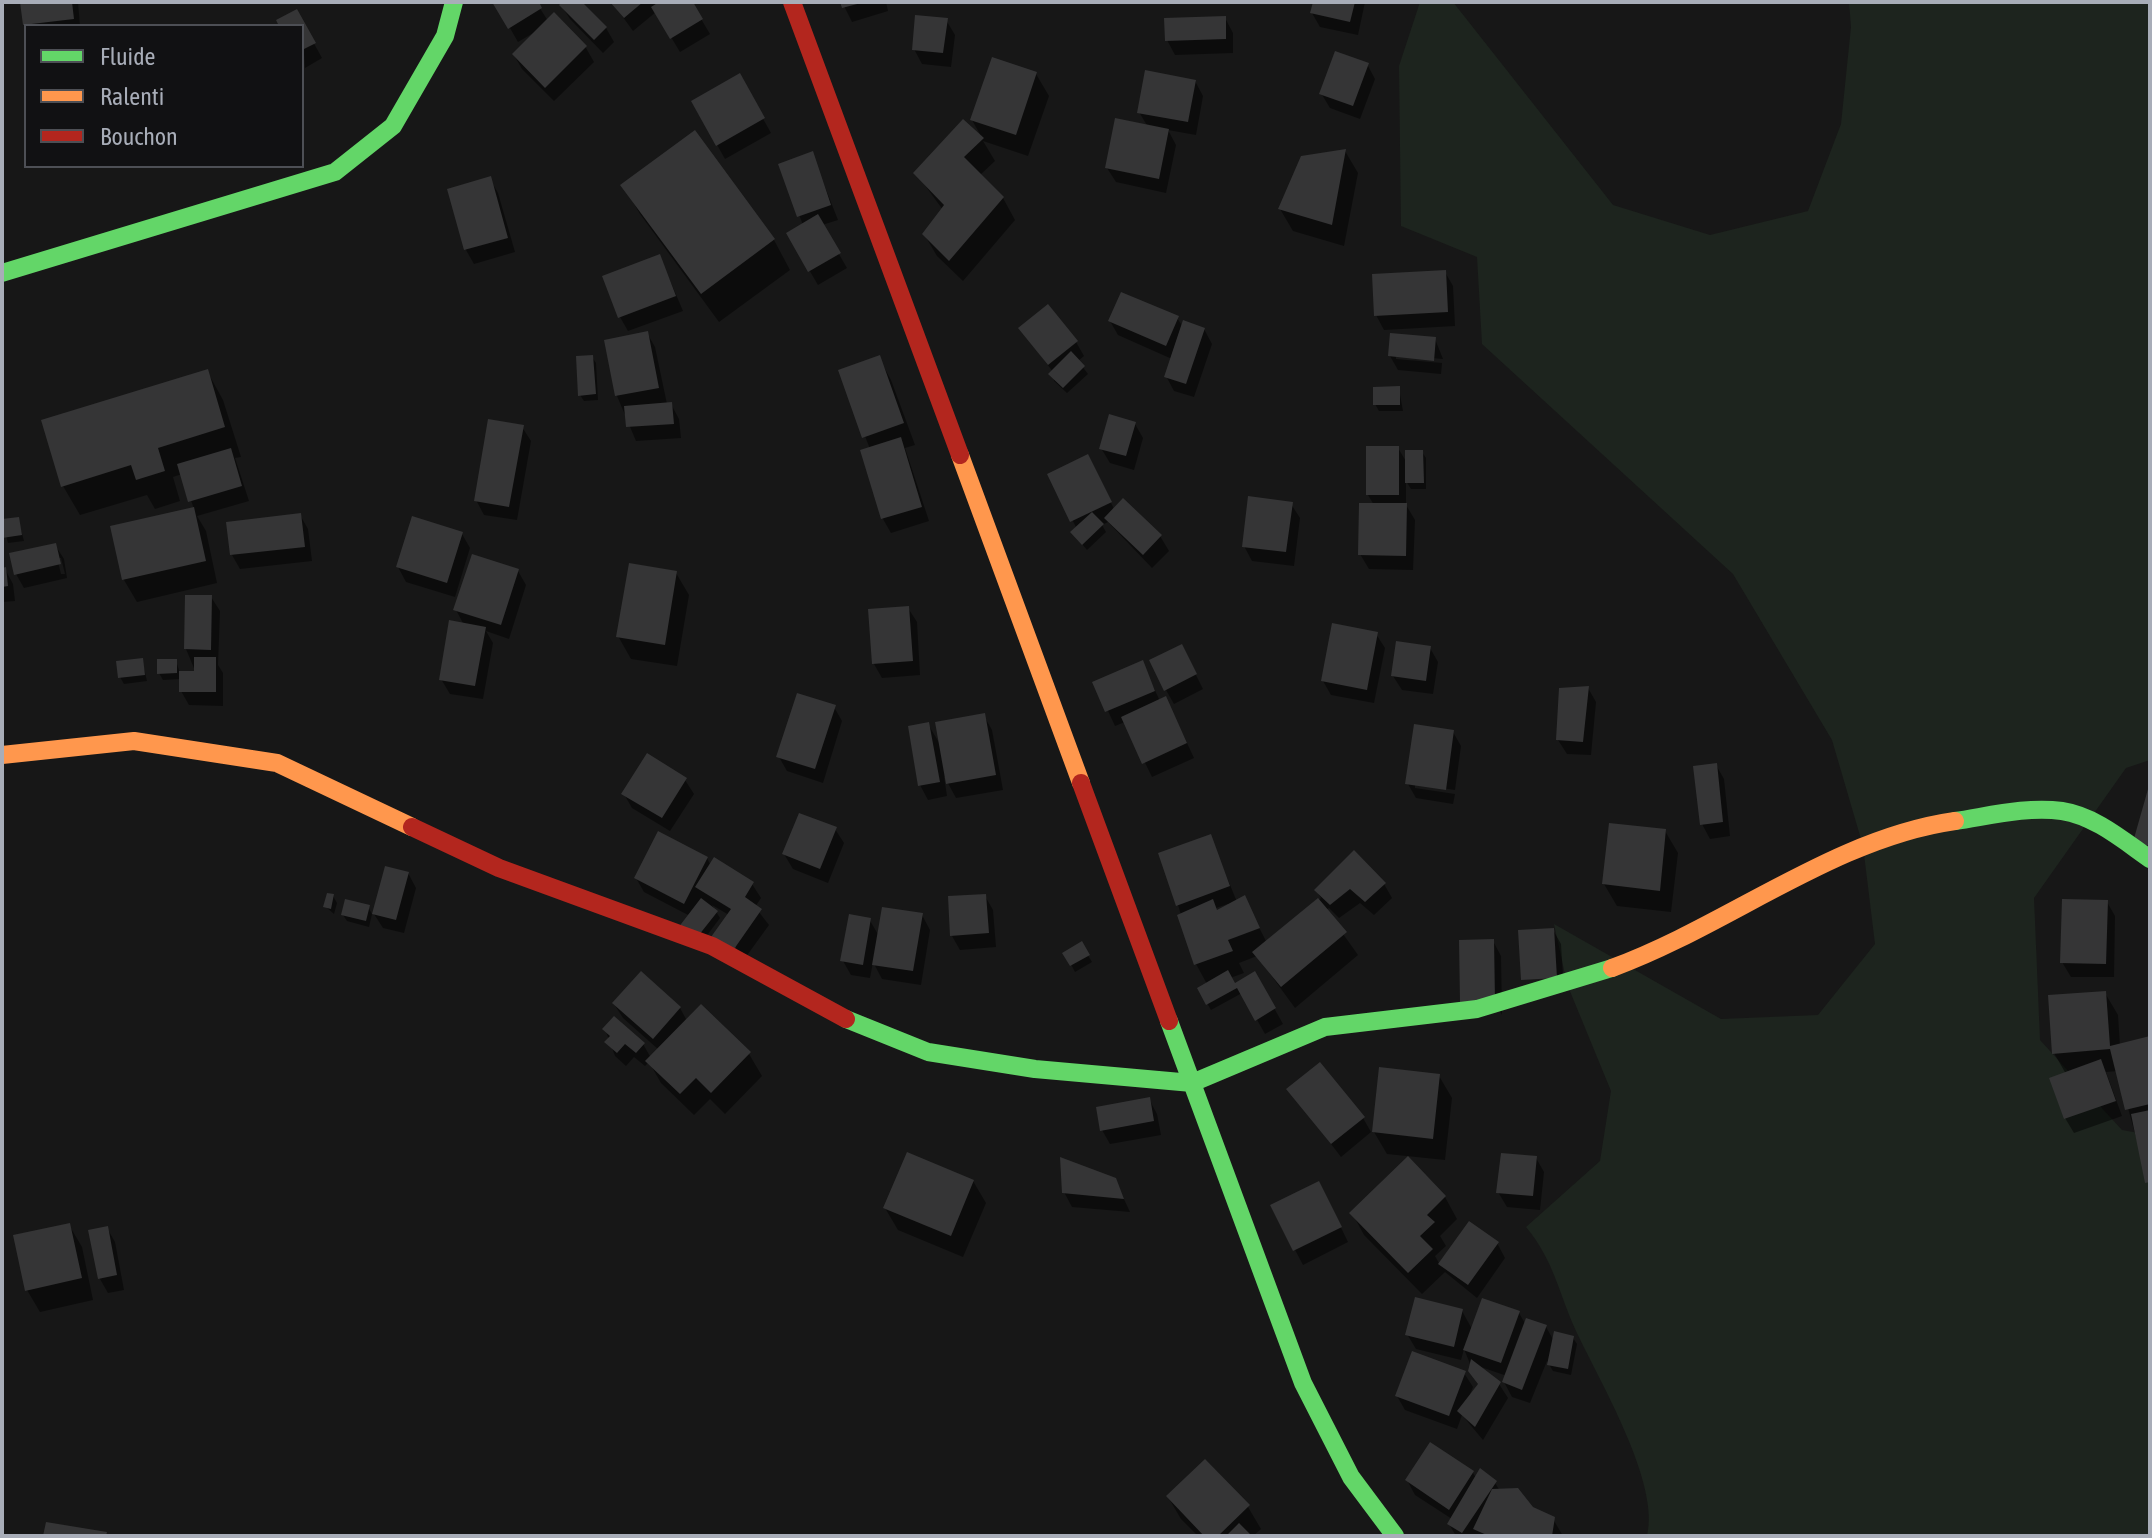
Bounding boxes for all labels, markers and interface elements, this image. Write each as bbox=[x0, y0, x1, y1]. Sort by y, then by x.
legend bbox=[24, 24, 304, 168]
text: Fluide bbox=[100, 43, 155, 70]
text: Ralenti bbox=[100, 83, 164, 110]
text: Bouchon bbox=[100, 123, 178, 150]

